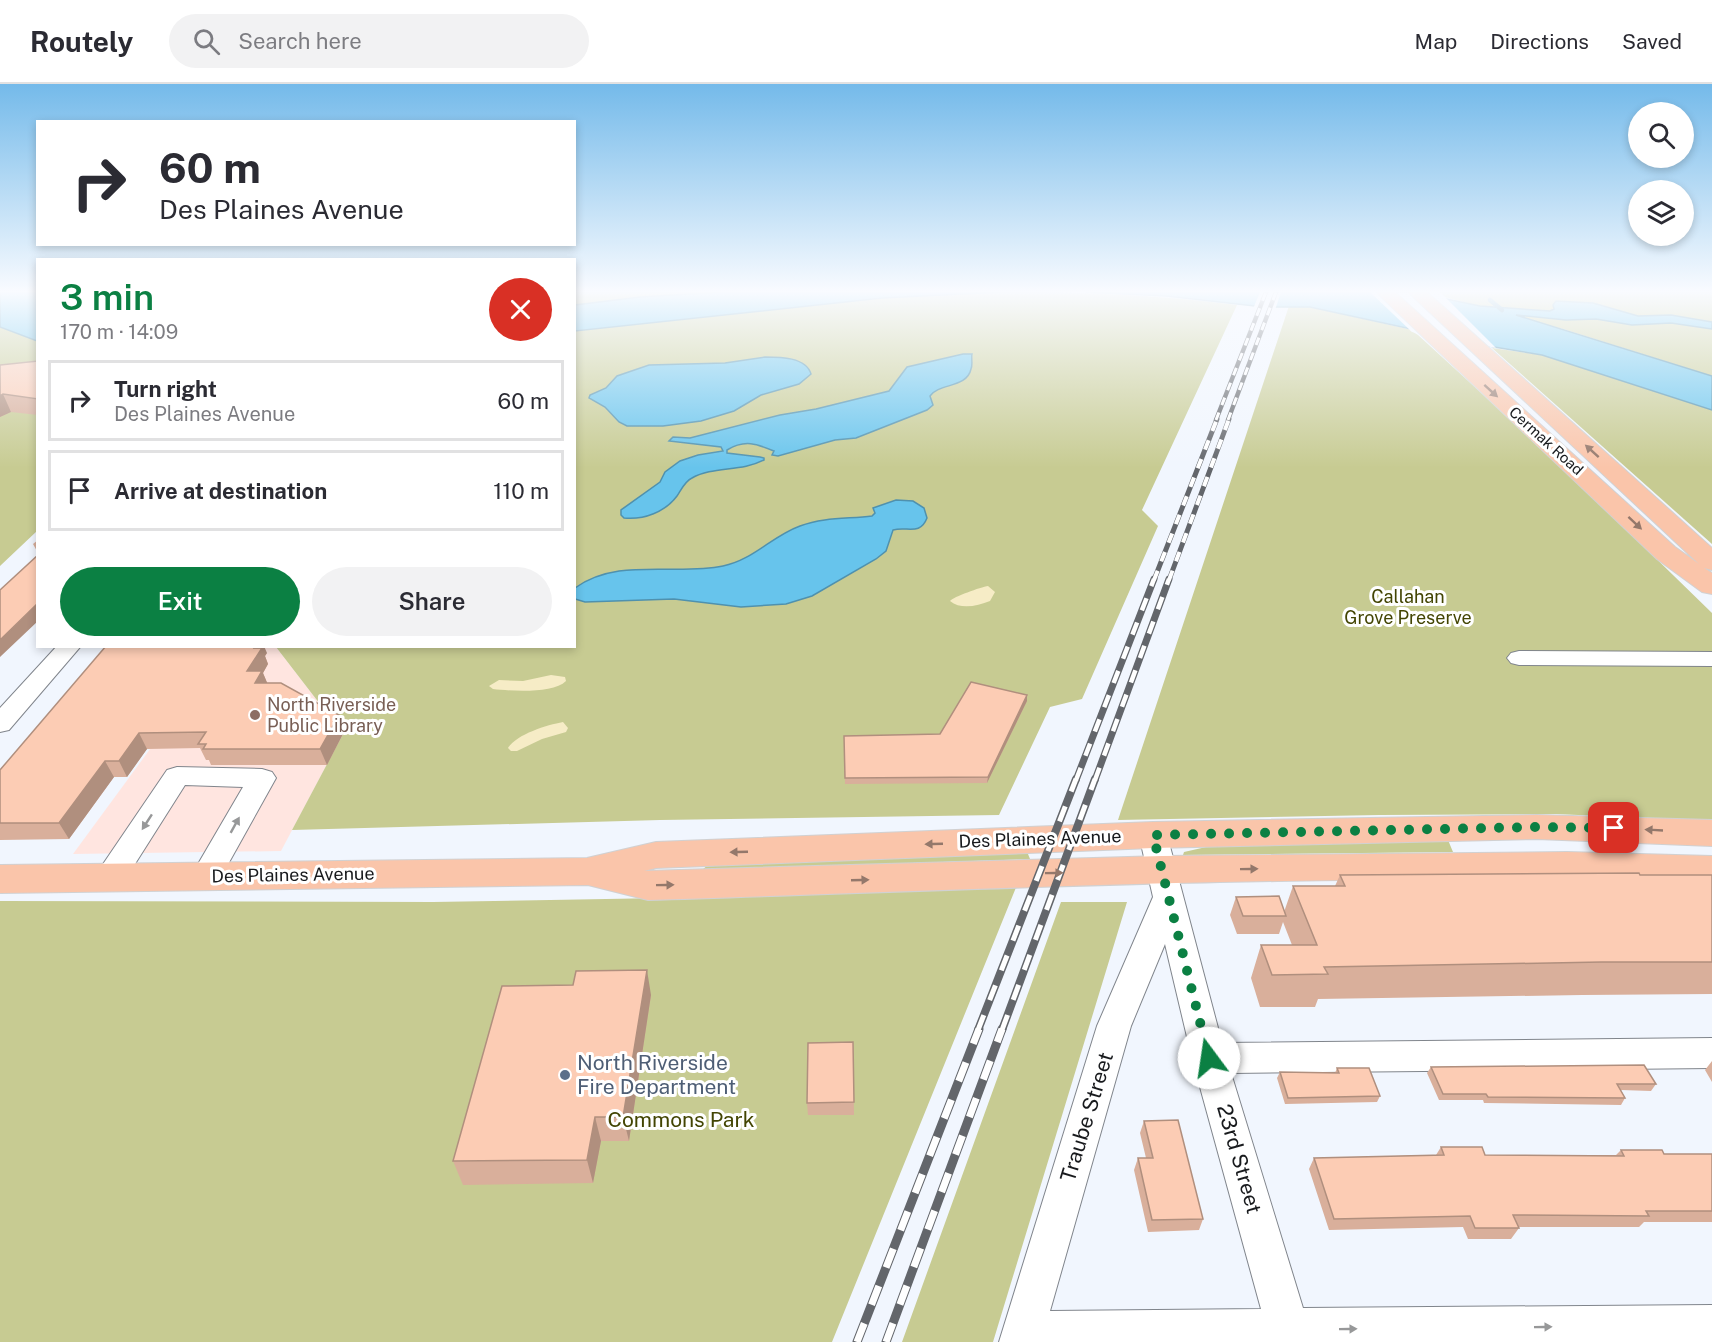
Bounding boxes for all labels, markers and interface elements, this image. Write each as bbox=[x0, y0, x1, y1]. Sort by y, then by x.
search box bbox=[169, 14, 589, 68]
text: Routely bbox=[30, 25, 133, 58]
icon: search bbox=[190, 25, 223, 58]
text: Search here bbox=[238, 28, 362, 54]
text: Map bbox=[1415, 29, 1457, 54]
text: Directions bbox=[1490, 29, 1589, 54]
text: Saved bbox=[1622, 29, 1682, 54]
map controls bbox=[1628, 102, 1694, 246]
button: search bbox=[1628, 102, 1694, 168]
text: 60 m bbox=[159, 143, 261, 192]
icon: right bbox=[60, 144, 138, 222]
button: layers bbox=[1628, 180, 1694, 246]
text: Des Plaines Avenue bbox=[159, 193, 404, 225]
text: 3 min bbox=[60, 276, 154, 318]
button: close bbox=[489, 278, 552, 341]
text: 170 m · 14:09 bbox=[60, 320, 178, 344]
text: Turn right bbox=[114, 376, 217, 402]
icon: right bbox=[63, 384, 96, 417]
one-way arrow bbox=[1483, 384, 1498, 397]
text: 60 m bbox=[498, 388, 549, 414]
text: Des Plaines Avenue bbox=[114, 402, 295, 426]
street label: Cermak Road bbox=[1506, 403, 1587, 478]
one-way arrow bbox=[1585, 445, 1600, 458]
icon: arrive bbox=[63, 474, 96, 507]
text: Arrive at destination bbox=[114, 478, 327, 504]
text: 110 m bbox=[493, 478, 549, 504]
one-way arrow bbox=[1627, 516, 1641, 530]
button: Exit bbox=[60, 567, 300, 636]
button: Share bbox=[312, 567, 552, 636]
park label: Callahan Grove Preserve bbox=[1344, 586, 1472, 628]
place label: North Riverside Public Library bbox=[267, 694, 396, 736]
marker: North Riverside Public Library bbox=[248, 708, 262, 722]
pin bbox=[1588, 802, 1639, 853]
icon: arrive bbox=[1597, 811, 1630, 844]
one-way arrow bbox=[142, 814, 153, 830]
one-way arrow bbox=[230, 817, 240, 834]
street label: Des Plaines Avenue bbox=[958, 825, 1122, 852]
one-way arrow bbox=[1644, 825, 1663, 834]
one-way arrow bbox=[924, 839, 943, 848]
one-way arrow bbox=[730, 847, 749, 856]
street label: Des Plaines Avenue bbox=[211, 863, 375, 886]
one-way arrow bbox=[1240, 864, 1259, 874]
one-way arrow bbox=[1045, 869, 1064, 878]
one-way arrow bbox=[850, 875, 869, 884]
one-way arrow bbox=[655, 881, 674, 890]
position arrow bbox=[1177, 1026, 1241, 1090]
street label: Traube Street bbox=[1055, 1049, 1118, 1185]
place label: North Riverside Fire Department bbox=[577, 1050, 736, 1099]
marker: North Riverside Fire Department bbox=[558, 1068, 572, 1082]
street label: 23rd Street bbox=[1212, 1101, 1267, 1217]
park label: Commons Park bbox=[608, 1107, 755, 1132]
one-way arrow bbox=[1533, 1322, 1552, 1332]
one-way arrow bbox=[1338, 1324, 1357, 1334]

